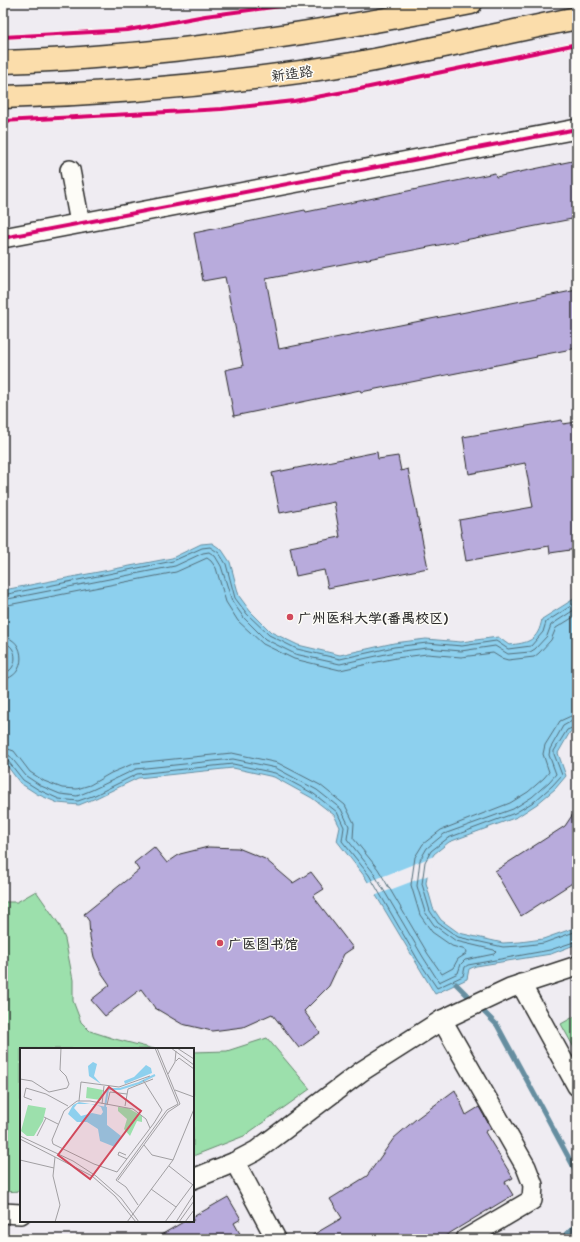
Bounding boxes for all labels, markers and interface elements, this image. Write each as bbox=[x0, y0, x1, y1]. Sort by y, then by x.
street label: 新造路 bbox=[270, 61, 314, 85]
place label: 广州医科大学(番禺校区) bbox=[298, 608, 449, 627]
marker: 广州医科大学(番禺校区) bbox=[285, 612, 295, 622]
place label: 广医图书馆 bbox=[228, 934, 298, 953]
marker: 广医图书馆 bbox=[215, 938, 225, 948]
inset map bbox=[20, 1048, 194, 1222]

